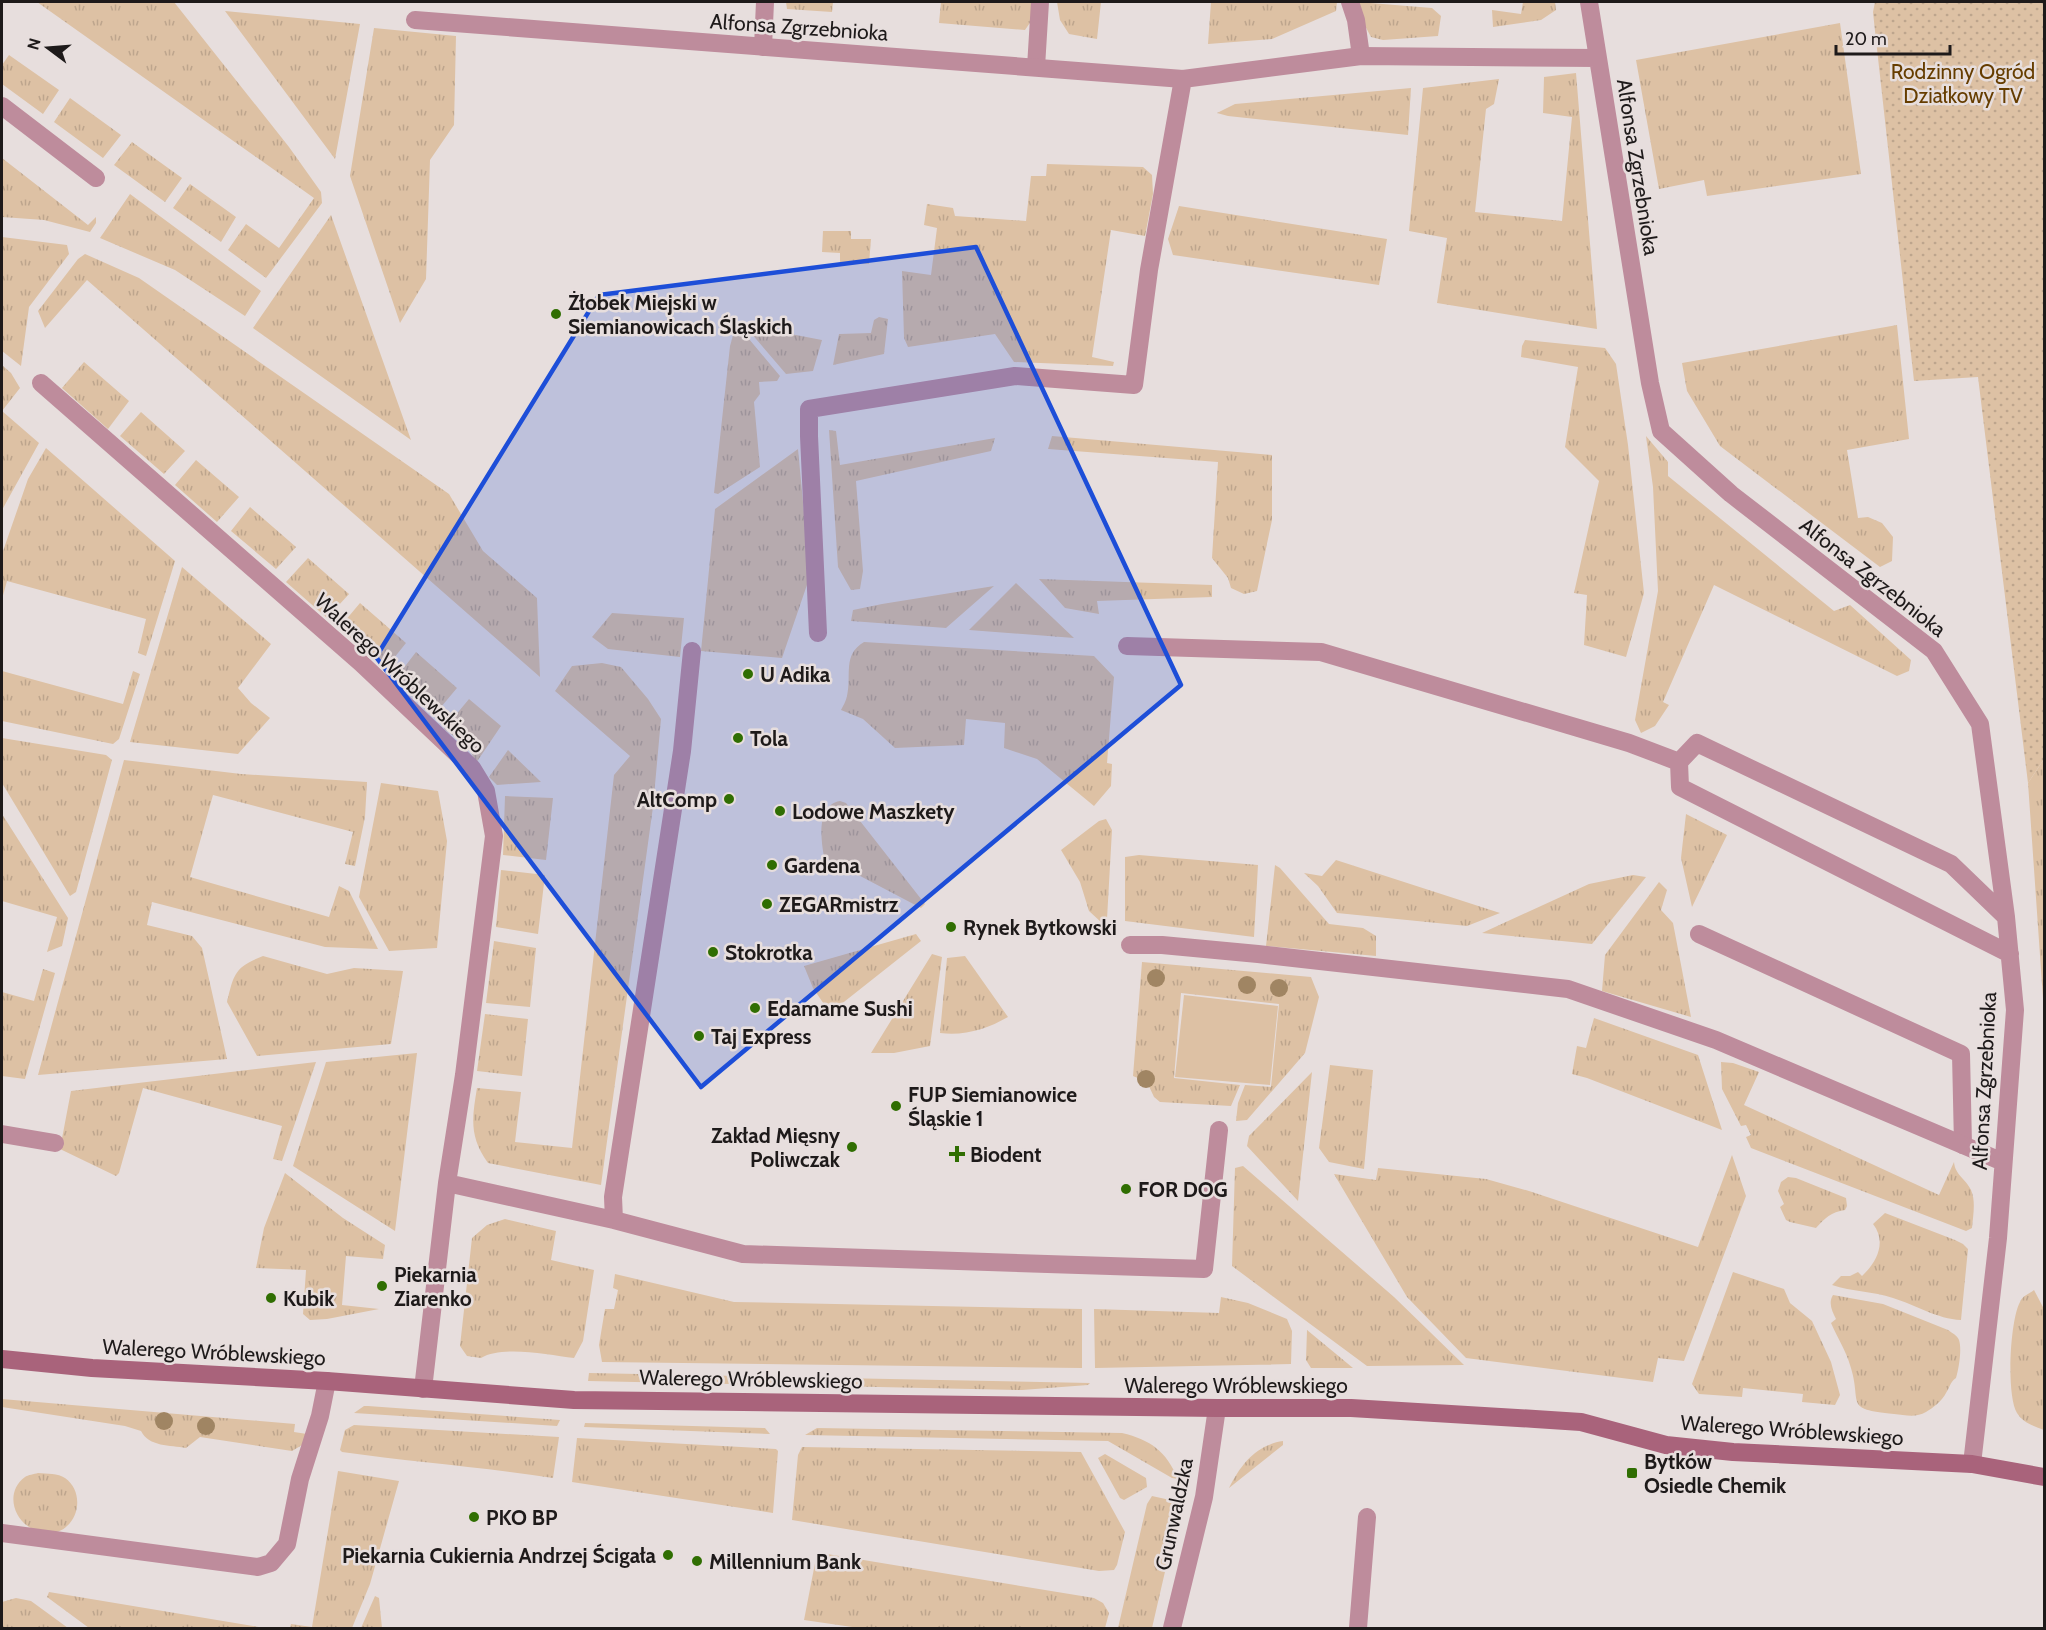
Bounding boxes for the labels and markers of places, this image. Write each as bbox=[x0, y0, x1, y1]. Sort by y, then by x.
place label: Żłobek Miejski w Siemianowicach Śląskich bbox=[568, 290, 793, 339]
marker: Żłobek Miejski w Siemianowicach Śląskich bbox=[549, 307, 563, 321]
place label: U Adika bbox=[760, 662, 831, 687]
marker: U Adika bbox=[741, 667, 755, 681]
place label: Tola bbox=[750, 726, 789, 751]
marker: Tola bbox=[731, 731, 745, 745]
place label: AltComp bbox=[637, 787, 717, 812]
marker: AltComp bbox=[722, 792, 736, 806]
place label: Lodowe Maszkety bbox=[792, 799, 955, 824]
marker: Lodowe Maszkety bbox=[773, 804, 787, 818]
place label: Gardena bbox=[784, 853, 861, 878]
marker: Gardena bbox=[765, 858, 779, 872]
place label: ZEGARmistrz bbox=[779, 892, 899, 917]
marker: ZEGARmistrz bbox=[760, 897, 774, 911]
place label: Rynek Bytkowski bbox=[963, 915, 1117, 940]
marker: Rynek Bytkowski bbox=[944, 920, 958, 934]
place label: Stokrotka bbox=[725, 940, 813, 965]
marker: Stokrotka bbox=[706, 945, 720, 959]
place label: Edamame Sushi bbox=[767, 996, 913, 1021]
marker: Edamame Sushi bbox=[748, 1001, 762, 1015]
place label: Taj Express bbox=[711, 1024, 811, 1049]
marker: Taj Express bbox=[692, 1029, 706, 1043]
place label: FUP Siemianowice Śląskie 1 bbox=[908, 1082, 1077, 1131]
marker: FUP Siemianowice Śląskie 1 bbox=[889, 1099, 903, 1113]
place label: Zakład Mięsny Poliwczak bbox=[711, 1123, 841, 1172]
marker: Zakład Mięsny Poliwczak bbox=[845, 1140, 859, 1154]
place label: Biodent bbox=[970, 1142, 1042, 1167]
marker: Biodent bbox=[948, 1145, 966, 1163]
place label: FOR DOG bbox=[1138, 1177, 1228, 1202]
marker: FOR DOG bbox=[1119, 1182, 1133, 1196]
place label: Piekarnia Ziarenko bbox=[394, 1262, 477, 1311]
marker: Piekarnia Ziarenko bbox=[375, 1279, 389, 1293]
place label: Kubik bbox=[283, 1286, 335, 1311]
marker: Kubik bbox=[264, 1291, 278, 1305]
place label: Bytków Osiedle Chemik bbox=[1644, 1449, 1787, 1498]
marker: Bytków Osiedle Chemik bbox=[1625, 1466, 1639, 1480]
place label: PKO BP bbox=[486, 1505, 558, 1530]
marker: PKO BP bbox=[467, 1510, 481, 1524]
place label: Piekarnia Cukiernia Andrzej Ścigała bbox=[342, 1543, 657, 1568]
marker: Piekarnia Cukiernia Andrzej Ścigała bbox=[661, 1548, 675, 1562]
place label: Millennium Bank bbox=[709, 1549, 862, 1574]
marker: Millennium Bank bbox=[690, 1554, 704, 1568]

